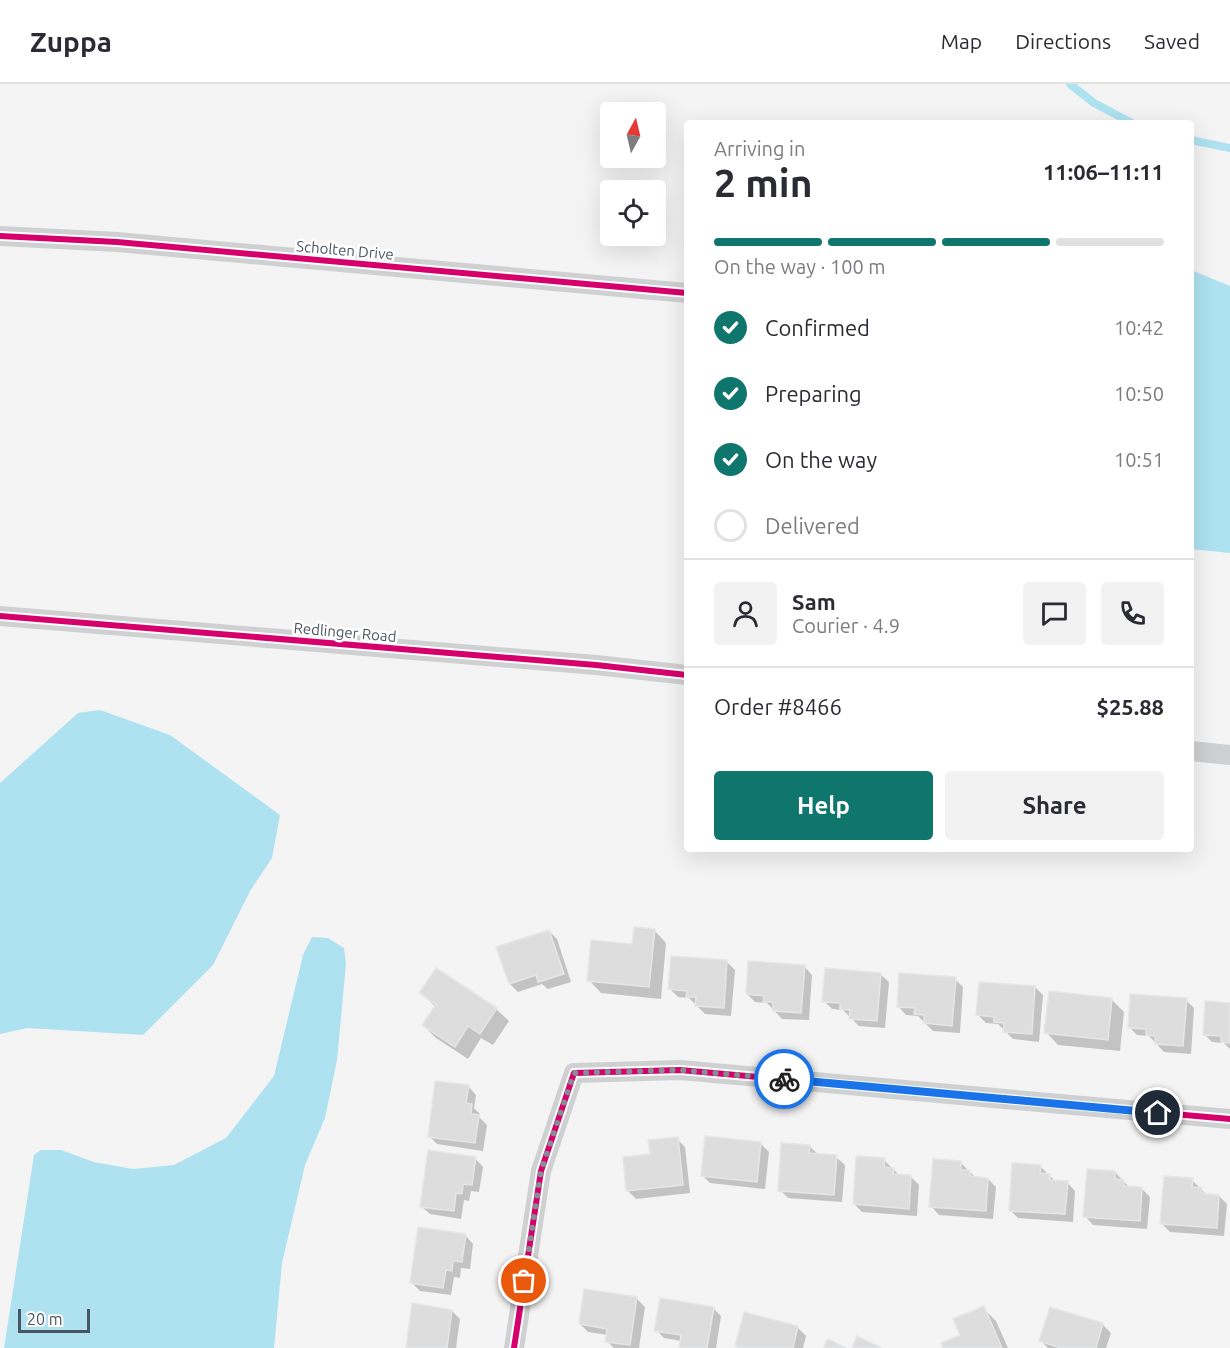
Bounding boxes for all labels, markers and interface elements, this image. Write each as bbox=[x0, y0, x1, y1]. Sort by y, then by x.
text: Zuppa bbox=[30, 26, 112, 57]
text: Map bbox=[941, 29, 982, 53]
text: Directions bbox=[1015, 29, 1111, 53]
text: Saved bbox=[1144, 29, 1200, 53]
north arrow bbox=[600, 102, 666, 168]
map controls bbox=[600, 102, 666, 246]
text: Arriving in bbox=[714, 137, 805, 160]
text: 11:06–11:11 bbox=[1043, 159, 1164, 184]
text: 2 min bbox=[714, 161, 813, 204]
button: locate bbox=[600, 180, 666, 246]
street label: Scholten Drive bbox=[296, 237, 394, 263]
text: On the way · 100 m bbox=[714, 255, 886, 278]
icon: check bbox=[714, 311, 747, 344]
text: Confirmed bbox=[765, 315, 870, 340]
text: 10:42 bbox=[1114, 316, 1164, 339]
icon: check bbox=[714, 377, 747, 410]
text: Preparing bbox=[765, 381, 862, 406]
text: 10:50 bbox=[1114, 382, 1164, 405]
icon: check bbox=[714, 443, 747, 476]
text: On the way bbox=[765, 447, 877, 472]
text: 10:51 bbox=[1114, 448, 1164, 471]
text: Delivered bbox=[765, 513, 860, 538]
button: person bbox=[714, 582, 777, 645]
button: chat bbox=[1023, 582, 1086, 645]
button: phone bbox=[1101, 582, 1164, 645]
text: Sam bbox=[792, 589, 836, 614]
text: Courier · 4.9 bbox=[792, 614, 900, 637]
street label: Redlinger Road bbox=[293, 619, 397, 645]
text: Order #8466 bbox=[714, 694, 842, 719]
text: $25.88 bbox=[1097, 694, 1164, 719]
button: Help bbox=[714, 771, 933, 840]
button: Share bbox=[945, 771, 1164, 840]
courier bbox=[754, 1049, 814, 1109]
icon: bike bbox=[768, 1063, 801, 1096]
pin bbox=[1132, 1087, 1183, 1138]
icon: home bbox=[1141, 1096, 1174, 1129]
pin bbox=[498, 1255, 549, 1306]
icon: bag bbox=[507, 1264, 540, 1297]
scale bar bbox=[18, 1306, 90, 1334]
text: 20 m bbox=[27, 1310, 63, 1328]

